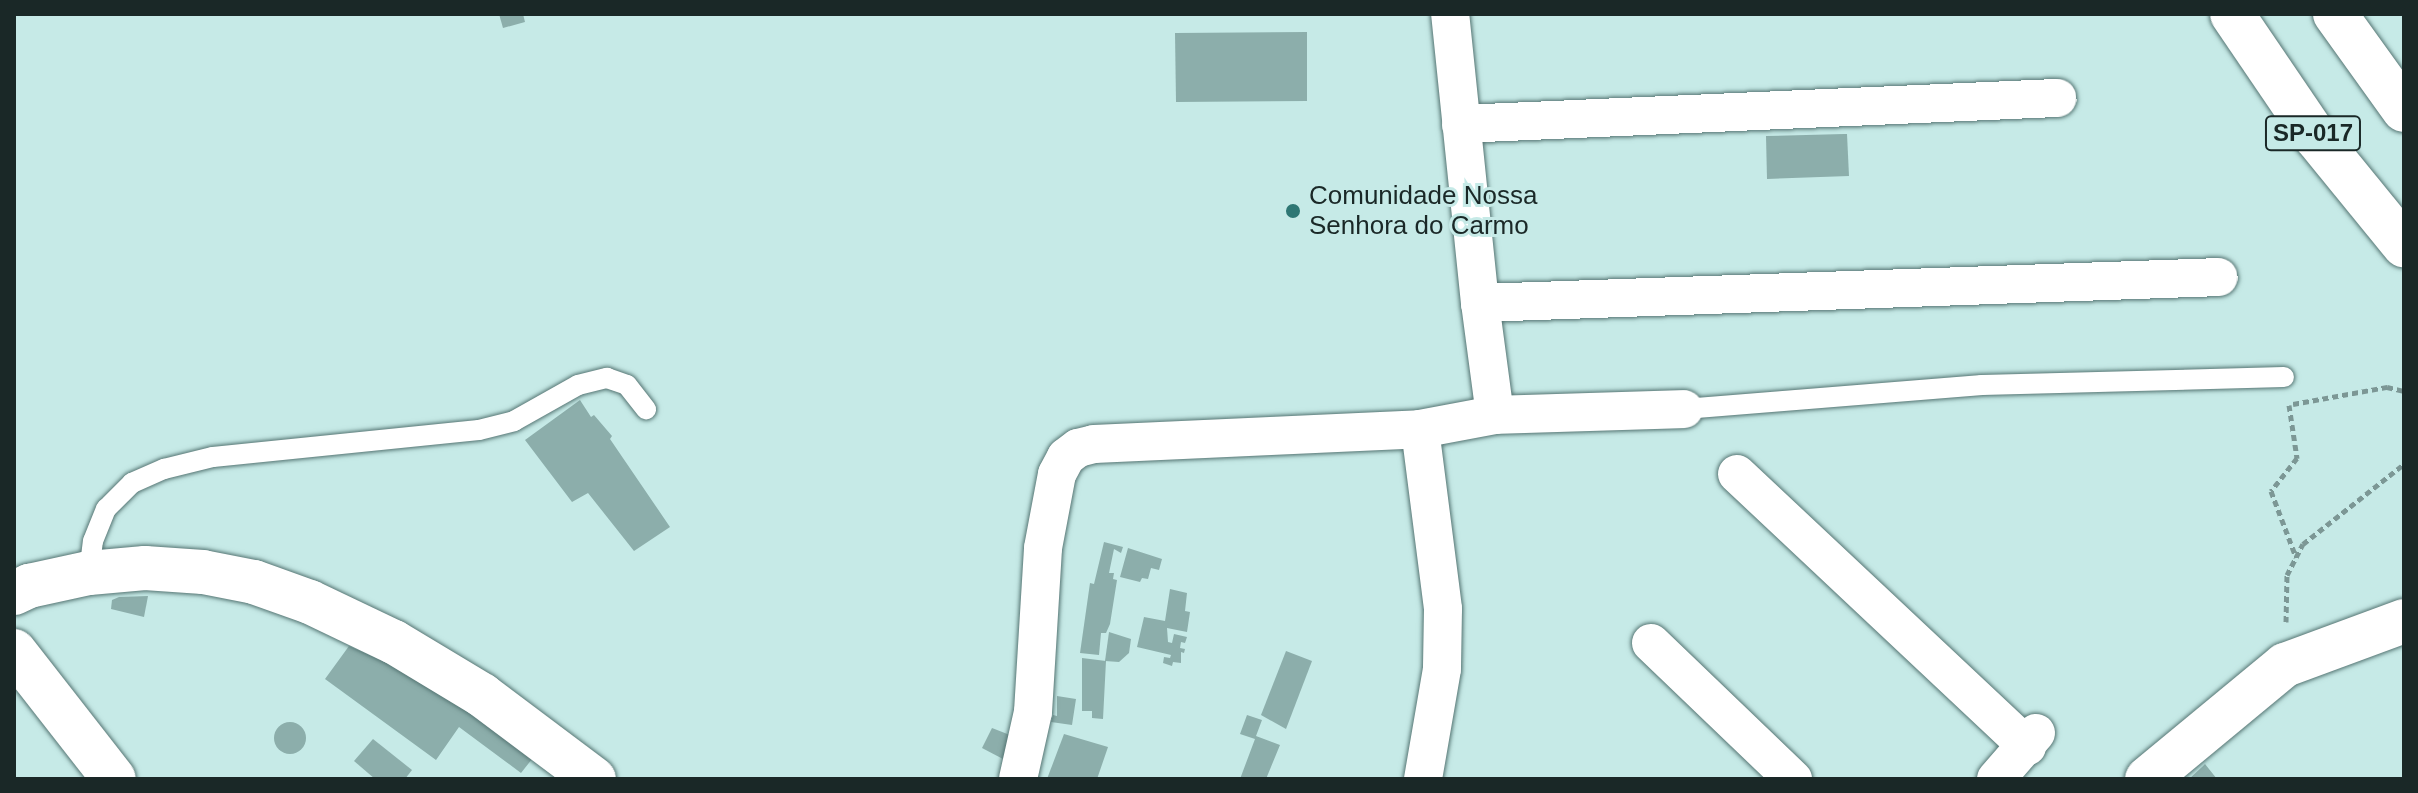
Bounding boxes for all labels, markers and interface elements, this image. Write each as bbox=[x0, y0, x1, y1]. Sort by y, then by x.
road number: SP-017 bbox=[2263, 113, 2363, 153]
place label: Comunidade Nossa Senhora do Carmo bbox=[1309, 180, 1537, 242]
marker: Comunidade Nossa Senhora do Carmo bbox=[1284, 202, 1302, 220]

